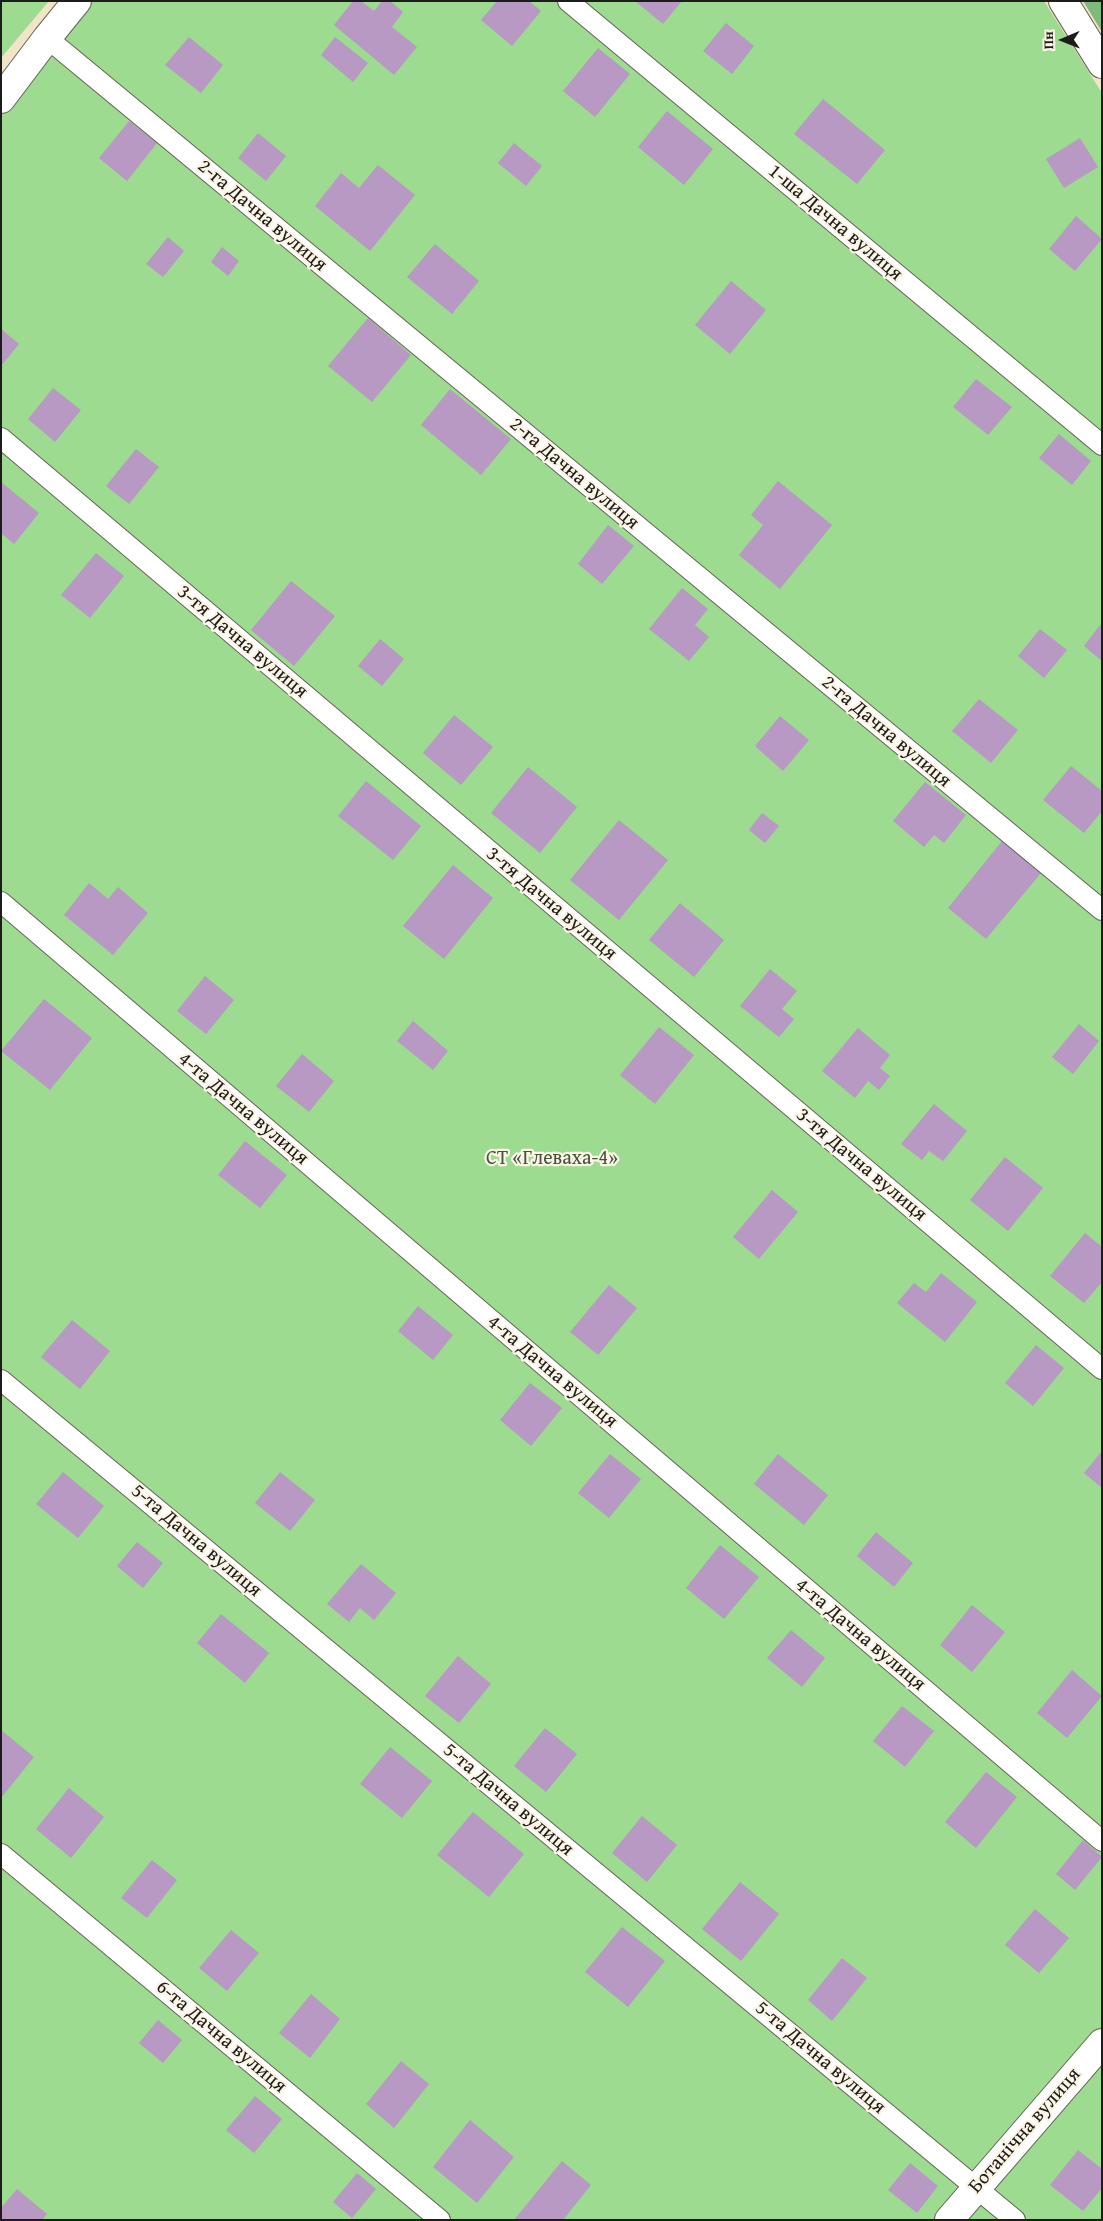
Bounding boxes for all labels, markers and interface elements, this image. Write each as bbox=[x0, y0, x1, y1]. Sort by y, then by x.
north arrow bbox=[1038, 15, 1088, 65]
text: Пн bbox=[1038, 31, 1058, 49]
street label: 2-га Дачна вулиця bbox=[192, 155, 332, 277]
street label: 1-ша Дачна вулиця bbox=[763, 160, 907, 286]
street label: 2-га Дачна вулиця bbox=[504, 413, 644, 535]
street label: 3-тя Дачна вулиця bbox=[172, 580, 312, 704]
street label: 2-га Дачна вулиця bbox=[816, 671, 956, 793]
street label: 3-тя Дачна вулиця bbox=[481, 842, 621, 966]
street label: 4-та Дачна вулиця bbox=[173, 1047, 313, 1171]
street label: 3-тя Дачна вулиця bbox=[791, 1103, 931, 1227]
park label: СТ «Глеваха-4» bbox=[486, 1147, 618, 1171]
street label: 4-та Дачна вулиця bbox=[482, 1310, 622, 1434]
street label: 5-та Дачна вулиця bbox=[126, 1479, 266, 1603]
street label: 4-та Дачна вулиця bbox=[790, 1573, 930, 1697]
street label: 5-та Дачна вулиця bbox=[438, 1738, 578, 1862]
street label: 6-та Дачна вулиця bbox=[151, 1975, 291, 2099]
street label: 5-та Дачна вулиця bbox=[750, 1996, 890, 2120]
street label: Ботанічна вулиця bbox=[964, 2063, 1086, 2199]

